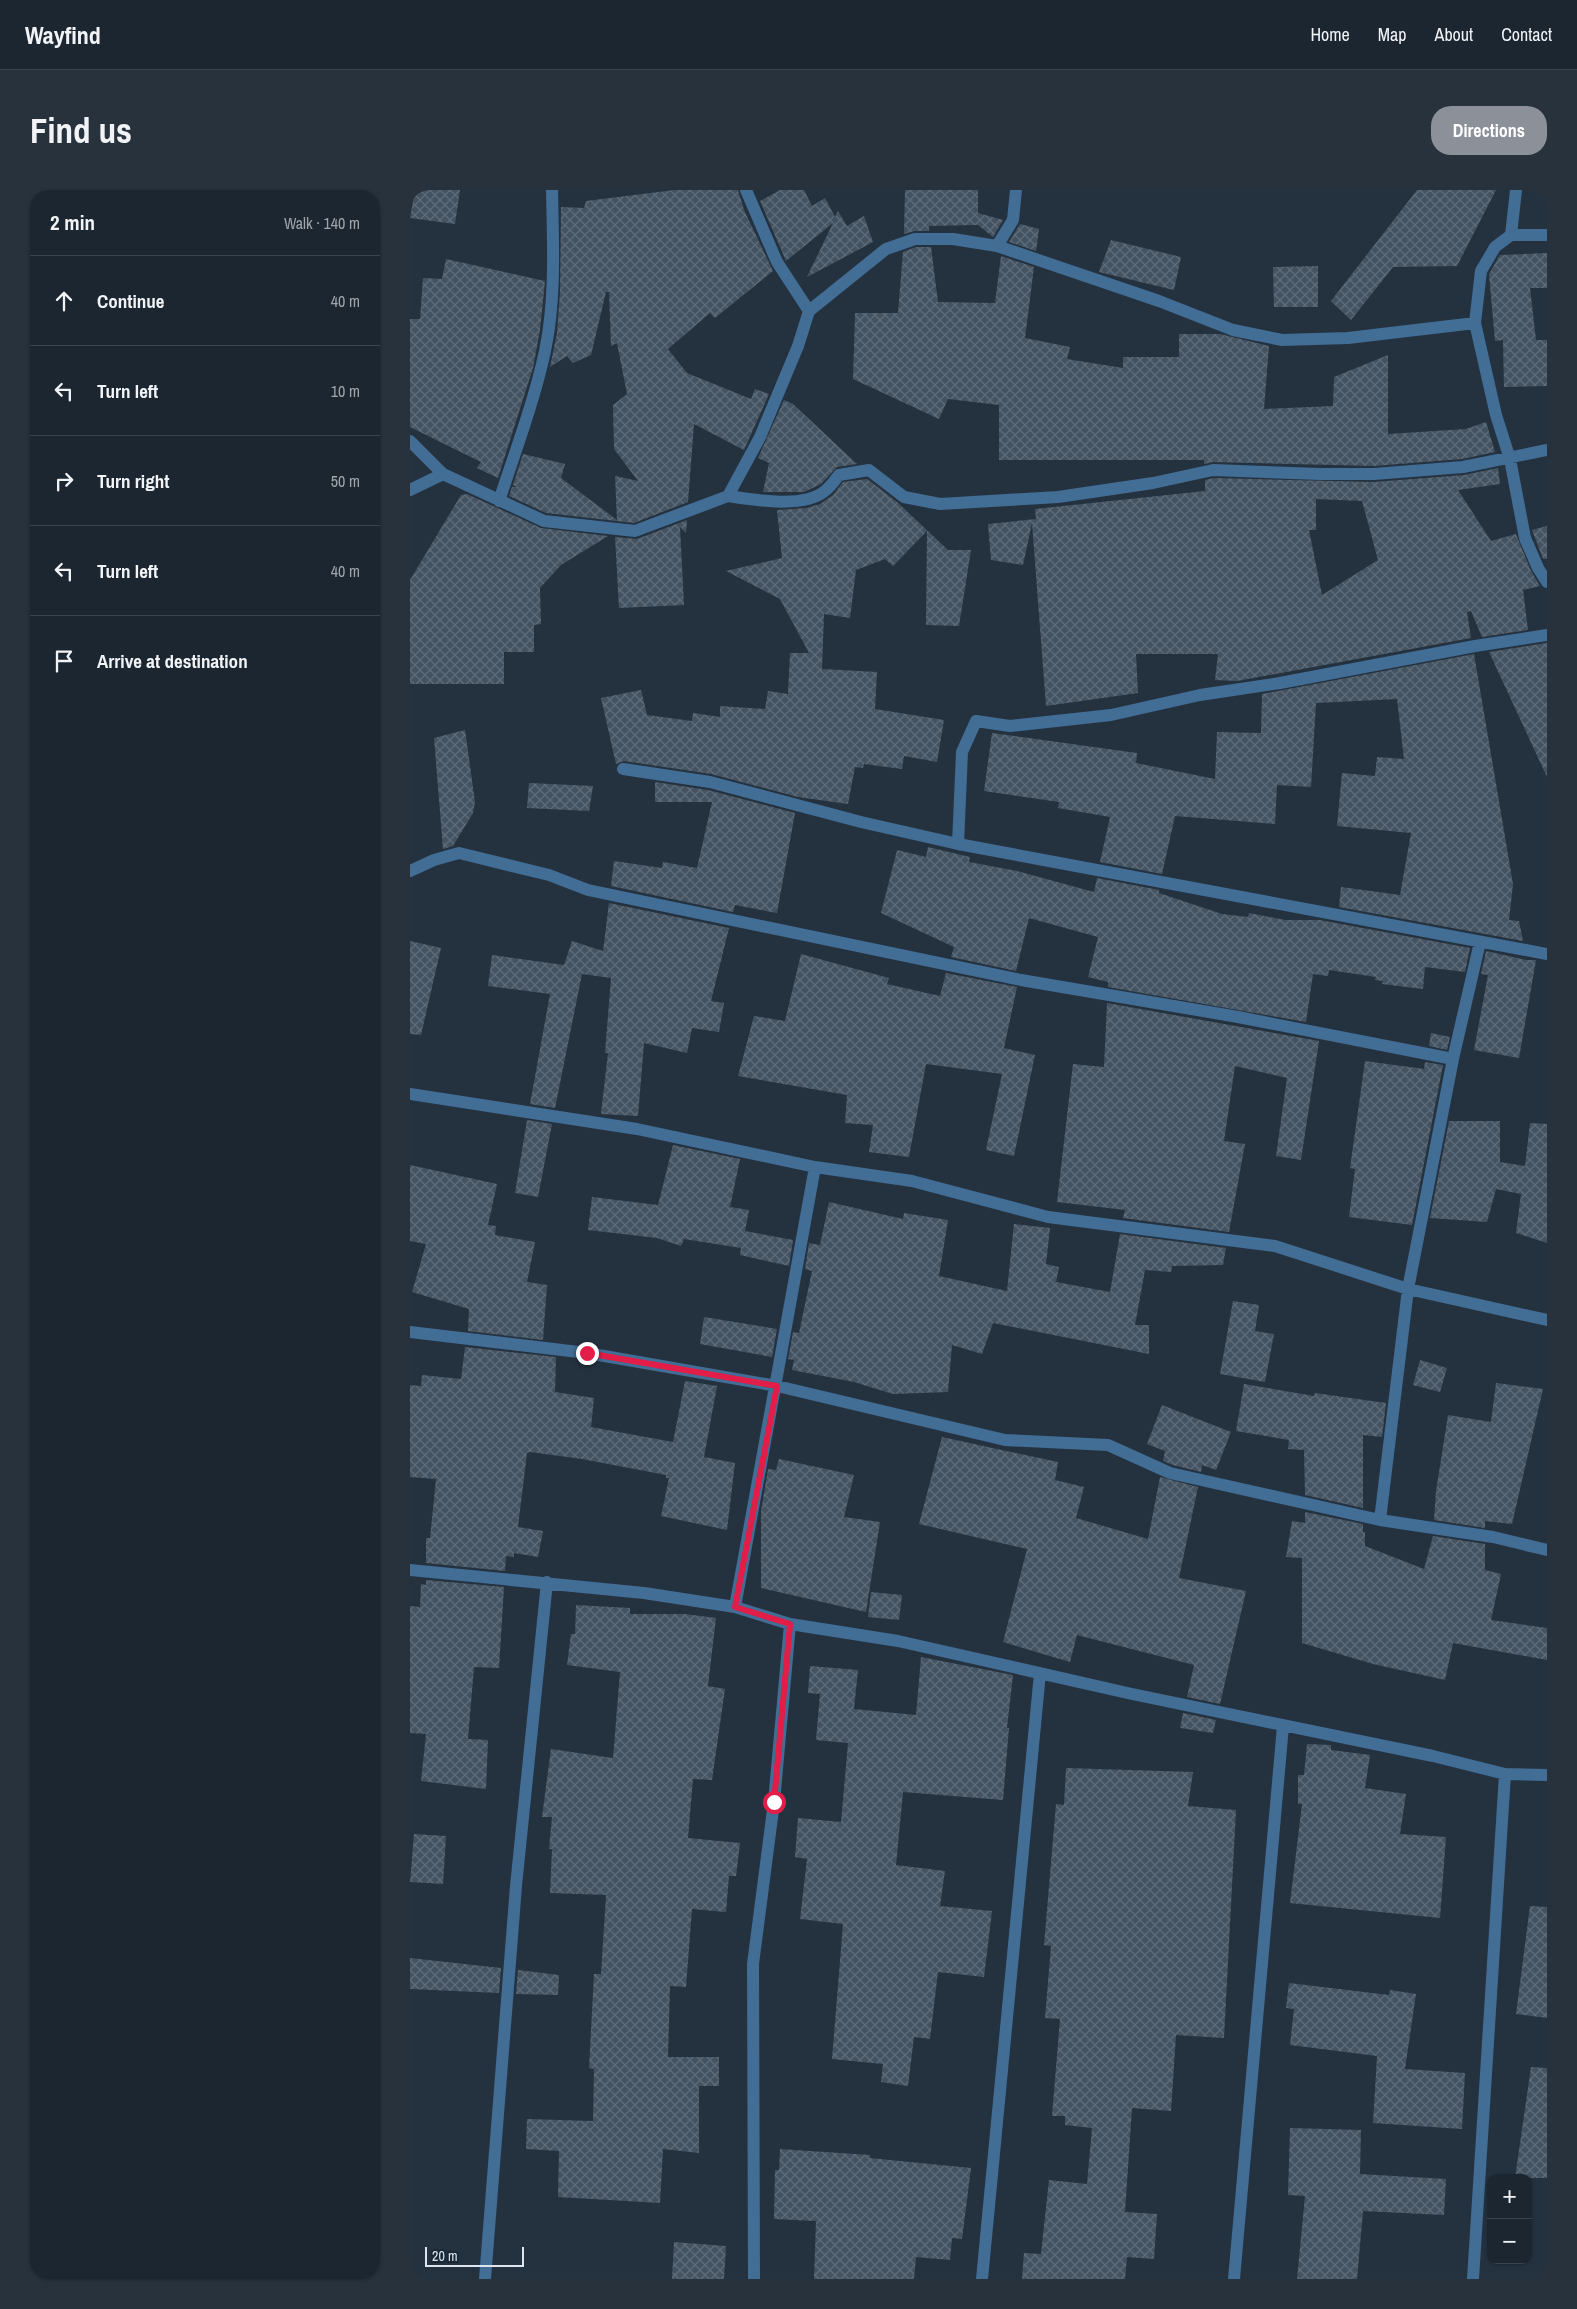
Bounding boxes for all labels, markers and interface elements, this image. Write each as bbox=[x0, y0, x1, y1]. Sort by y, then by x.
text: Wayfind bbox=[25, 19, 101, 51]
text: Home bbox=[1310, 22, 1350, 47]
text: Map bbox=[1378, 22, 1407, 47]
text: About bbox=[1435, 22, 1473, 47]
text: Contact bbox=[1501, 22, 1552, 47]
button: Directions bbox=[1431, 106, 1547, 155]
text: Find us bbox=[30, 107, 132, 154]
text: 2 min bbox=[50, 208, 95, 237]
text: Walk · 140 m bbox=[284, 212, 360, 234]
icon: ahead bbox=[50, 287, 78, 315]
text: Continue bbox=[97, 288, 165, 314]
text: 40 m bbox=[331, 290, 360, 312]
icon: left bbox=[50, 377, 78, 405]
text: Turn left bbox=[97, 378, 158, 404]
text: 10 m bbox=[331, 380, 360, 402]
icon: right bbox=[50, 467, 78, 495]
text: Turn right bbox=[97, 468, 169, 494]
text: 50 m bbox=[331, 470, 360, 492]
icon: left bbox=[50, 557, 78, 585]
text: Turn left bbox=[97, 558, 158, 584]
text: 40 m bbox=[331, 560, 360, 582]
icon: arrive bbox=[50, 647, 78, 675]
text: Arrive at destination bbox=[97, 648, 248, 674]
route end bbox=[576, 1342, 599, 1365]
route start bbox=[763, 1791, 786, 1814]
map controls bbox=[1487, 2174, 1532, 2264]
button: + bbox=[1487, 2174, 1532, 2219]
button: − bbox=[1487, 2219, 1532, 2264]
scale bar bbox=[425, 2244, 524, 2267]
text: 20 m bbox=[432, 2247, 458, 2265]

